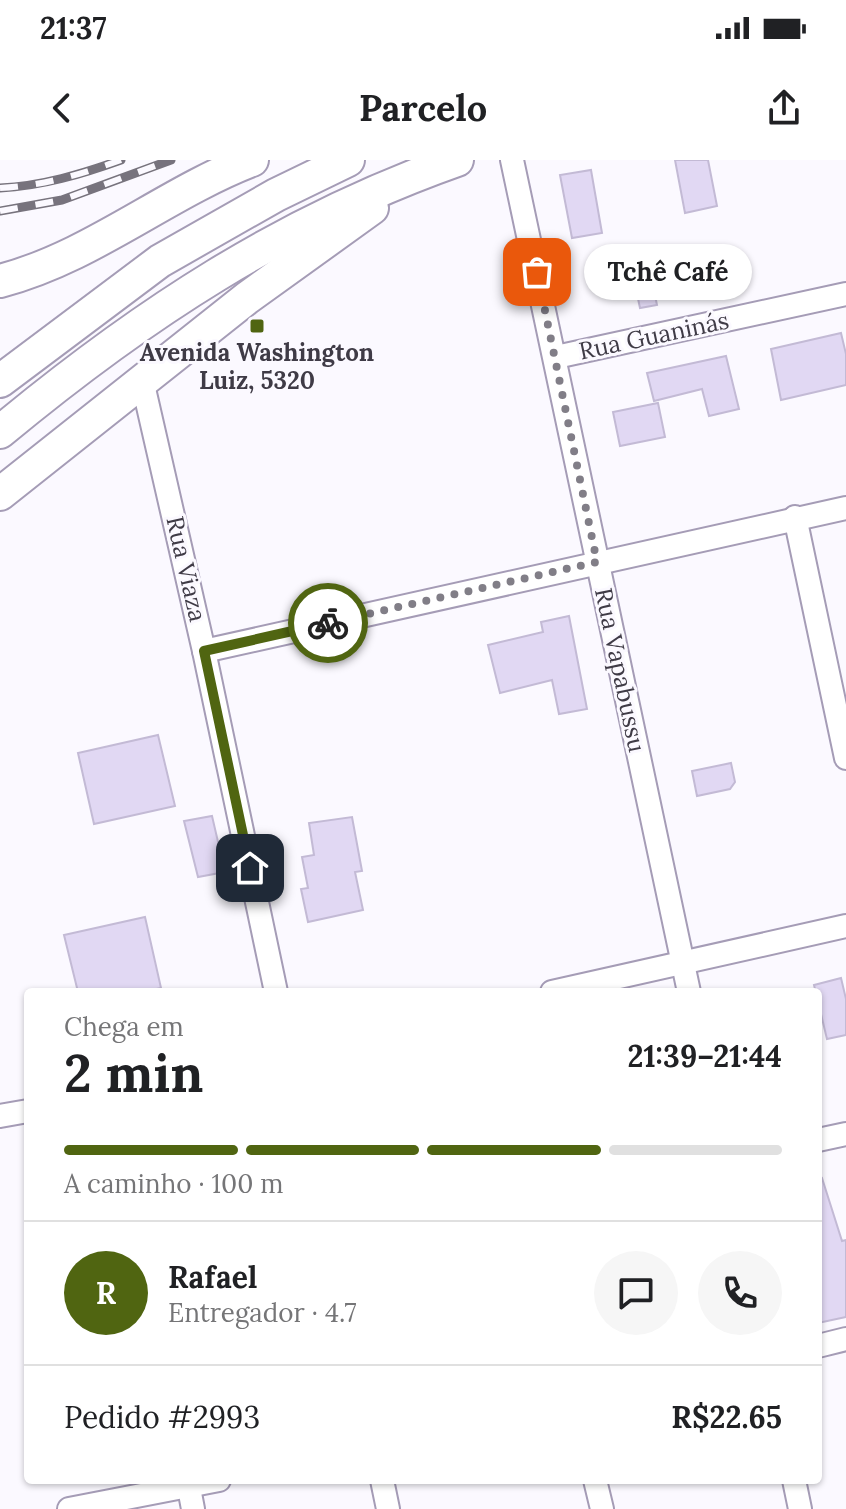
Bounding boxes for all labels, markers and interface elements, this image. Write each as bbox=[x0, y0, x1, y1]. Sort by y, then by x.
text: 21:37 bbox=[40, 9, 107, 47]
text: Parcelo bbox=[359, 85, 487, 131]
icon: back bbox=[40, 86, 84, 130]
icon: share bbox=[762, 86, 806, 130]
pin bbox=[503, 238, 571, 306]
callout: Tchê Café bbox=[585, 244, 753, 300]
icon: bag bbox=[515, 250, 559, 294]
text: Tchê Café bbox=[608, 255, 728, 288]
street label: Rua Guaninás bbox=[576, 305, 732, 367]
marker: Avenida Washington Luiz, 5320 bbox=[248, 317, 266, 335]
place label: Avenida Washington Luiz, 5320 bbox=[140, 337, 374, 396]
street label: Rua Viaza bbox=[159, 513, 214, 625]
courier bbox=[288, 583, 368, 663]
street label: Rua Vapabussu bbox=[588, 585, 653, 755]
icon: bike bbox=[306, 601, 350, 645]
pin bbox=[216, 834, 284, 902]
icon: home bbox=[228, 846, 272, 890]
text: Chega em bbox=[64, 1010, 184, 1043]
text: 21:39–21:44 bbox=[627, 1037, 782, 1075]
text: 2 min bbox=[64, 1040, 203, 1106]
text: A caminho · 100 m bbox=[64, 1167, 283, 1200]
button: chat bbox=[594, 1251, 678, 1335]
button: phone bbox=[698, 1251, 782, 1335]
text: Rafael bbox=[168, 1258, 257, 1296]
text: R bbox=[96, 1274, 116, 1312]
text: Entregador · 4.7 bbox=[168, 1296, 357, 1329]
text: Pedido #2993 bbox=[64, 1398, 260, 1436]
text: R$22.65 bbox=[671, 1398, 782, 1436]

